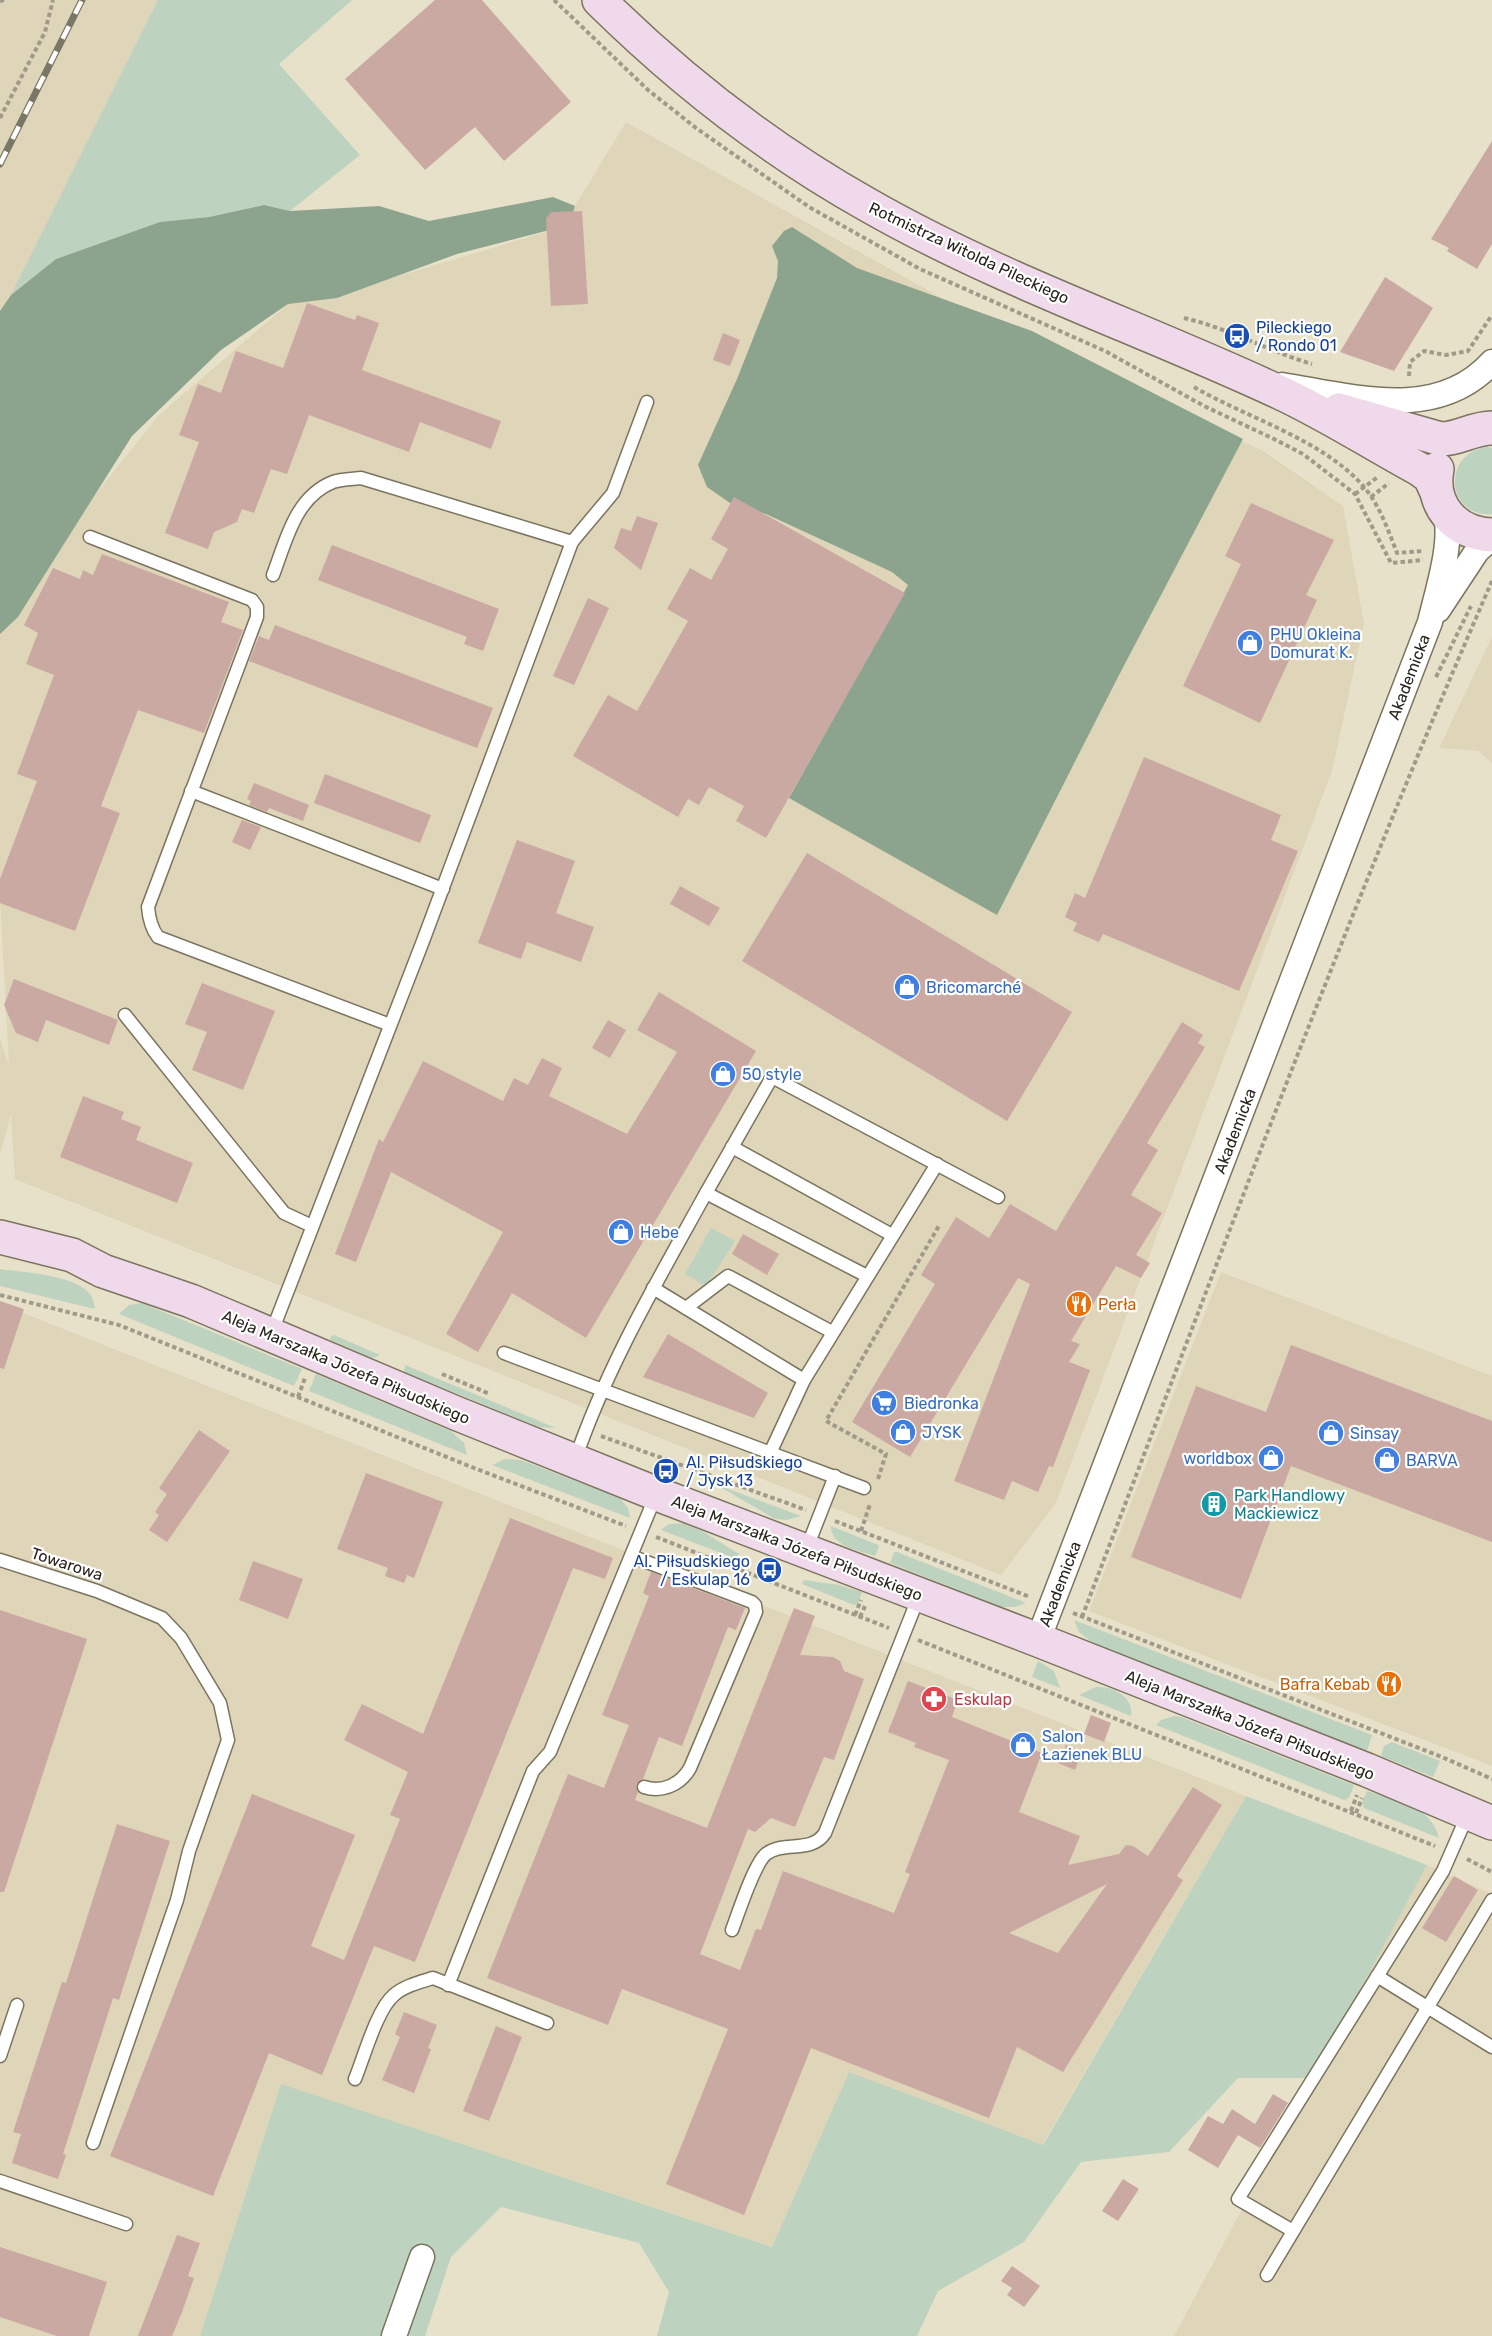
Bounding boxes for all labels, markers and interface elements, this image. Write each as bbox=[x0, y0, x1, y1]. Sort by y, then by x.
street label: Rotmistrza Witolda Pileckiego bbox=[866, 198, 1072, 308]
place label: Pileckiego / Rondo 01 bbox=[1256, 318, 1337, 355]
bus stop icon: Pileckiego / Rondo 01 bbox=[1222, 321, 1252, 351]
place label: PHU Okleina Domurat K. bbox=[1270, 625, 1361, 662]
shop icon: PHU Okleina Domurat K. bbox=[1235, 628, 1265, 658]
street label: Akademicka bbox=[1384, 632, 1434, 722]
shop icon: Bricomarché bbox=[892, 972, 922, 1002]
place label: Bricomarché bbox=[926, 978, 1021, 997]
shop icon: 50 style bbox=[708, 1059, 738, 1089]
place label: 50 style bbox=[742, 1065, 802, 1084]
street label: Akademicka bbox=[1210, 1086, 1260, 1176]
shop icon: Hebe bbox=[606, 1217, 636, 1247]
place label: Hebe bbox=[640, 1223, 679, 1242]
restaurant icon: Perła bbox=[1064, 1289, 1094, 1319]
place label: Perła bbox=[1098, 1295, 1136, 1314]
street label: Aleja Marszałka Józefa Piłsudskiego bbox=[219, 1306, 473, 1428]
supermarket icon: Biedronka bbox=[869, 1388, 899, 1418]
place label: Biedronka bbox=[904, 1394, 979, 1413]
shop icon: JYSK bbox=[888, 1417, 918, 1447]
shop icon: Sinsay bbox=[1316, 1418, 1346, 1448]
place label: JYSK bbox=[922, 1423, 962, 1442]
place label: Sinsay bbox=[1350, 1424, 1399, 1443]
shop icon: worldbox bbox=[1256, 1443, 1286, 1473]
shop icon: BARVA bbox=[1372, 1445, 1402, 1475]
place label: worldbox bbox=[1184, 1449, 1252, 1468]
place label: BARVA bbox=[1406, 1451, 1458, 1470]
place label: Al. Piłsudskiego / Jysk 13 bbox=[686, 1453, 802, 1490]
bus stop icon: Al. Piłsudskiego / Jysk 13 bbox=[651, 1456, 681, 1486]
place label: Park Handlowy Mackiewicz bbox=[1234, 1486, 1345, 1523]
building icon: Park Handlowy Mackiewicz bbox=[1199, 1489, 1229, 1519]
street label: Aleja Marszałka Józefa Piłsudskiego bbox=[669, 1491, 925, 1605]
street label: Akademicka bbox=[1035, 1539, 1085, 1629]
street label: Towarowa bbox=[29, 1543, 105, 1585]
place label: Al. Piłsudskiego / Eskulap 16 bbox=[634, 1552, 750, 1589]
bus stop icon: Al. Piłsudskiego / Eskulap 16 bbox=[754, 1555, 784, 1585]
street label: Aleja Marszałka Józefa Piłsudskiego bbox=[1123, 1666, 1377, 1784]
restaurant icon: Bafra Kebab bbox=[1374, 1669, 1404, 1699]
place label: Bafra Kebab bbox=[1280, 1675, 1370, 1694]
pharmacy icon: Eskulap bbox=[919, 1684, 949, 1714]
place label: Eskulap bbox=[954, 1690, 1012, 1709]
place label: Salon Łazienek BLU bbox=[1042, 1727, 1142, 1764]
shop icon: Salon Łazienek BLU bbox=[1008, 1730, 1038, 1760]

